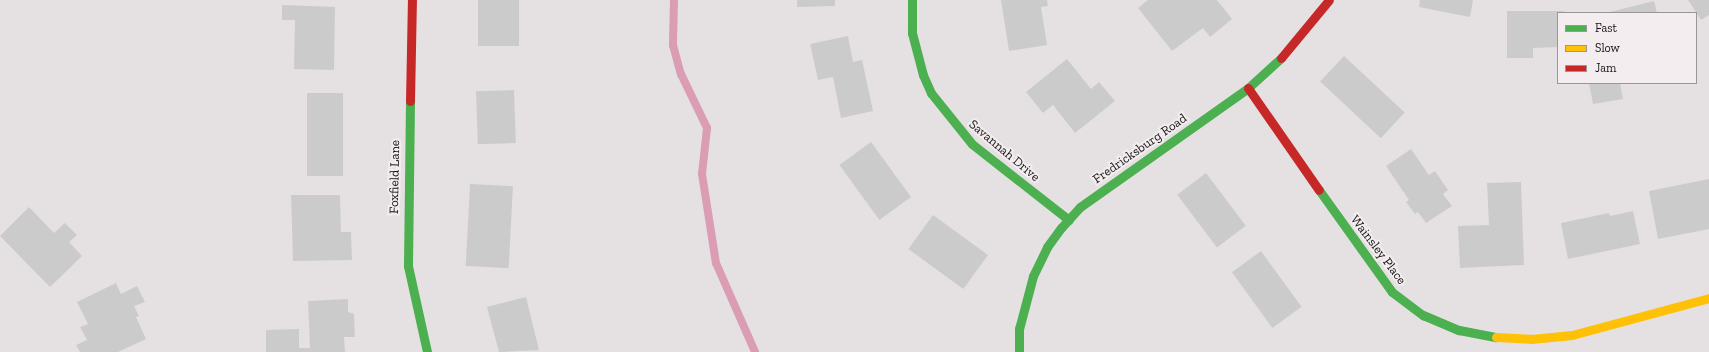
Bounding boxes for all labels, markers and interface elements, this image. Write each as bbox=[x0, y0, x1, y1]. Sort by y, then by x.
legend bbox=[1557, 12, 1697, 84]
text: Fast bbox=[1595, 21, 1617, 35]
text: Slow bbox=[1595, 41, 1620, 55]
text: Jam bbox=[1595, 61, 1616, 75]
street label: Fredricksburg Road bbox=[1090, 111, 1190, 187]
street label: Savannah Drive bbox=[965, 117, 1043, 185]
street label: Foxfield Lane bbox=[387, 140, 403, 214]
street label: Wainsley Place bbox=[1347, 212, 1409, 288]

